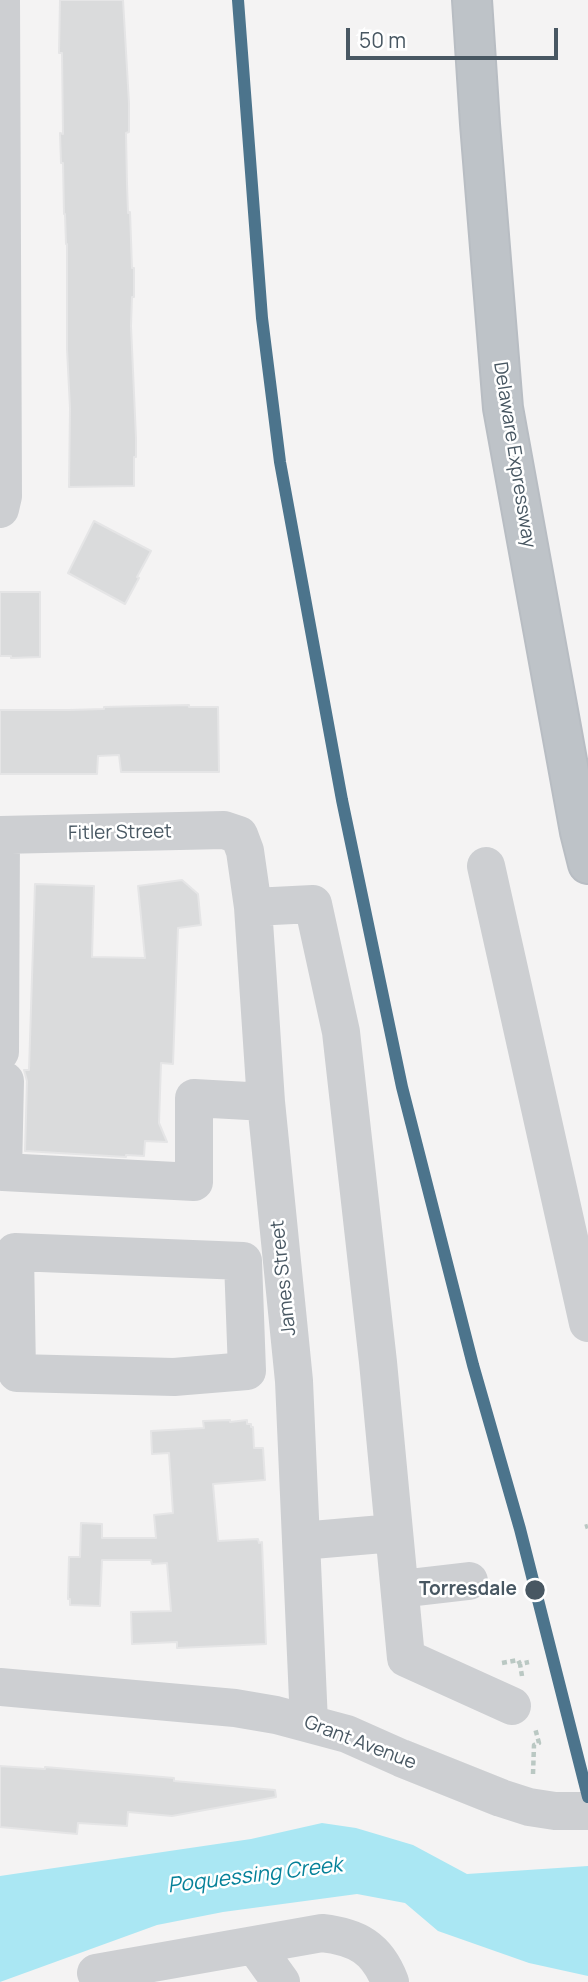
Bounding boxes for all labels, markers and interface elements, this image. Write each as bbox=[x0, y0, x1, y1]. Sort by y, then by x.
scale bar bbox=[350, 14, 562, 58]
text: 50 m bbox=[359, 26, 406, 54]
street label: Delaware Expressway bbox=[488, 360, 540, 550]
street label: Fitler Street bbox=[68, 821, 172, 845]
street label: James Street bbox=[267, 1219, 301, 1337]
marker: Torresdale bbox=[523, 1578, 547, 1602]
place label: Torresdale bbox=[419, 1579, 517, 1601]
street label: Grant Avenue bbox=[301, 1711, 419, 1775]
water label: Poquessing Creek bbox=[166, 1853, 344, 1899]

